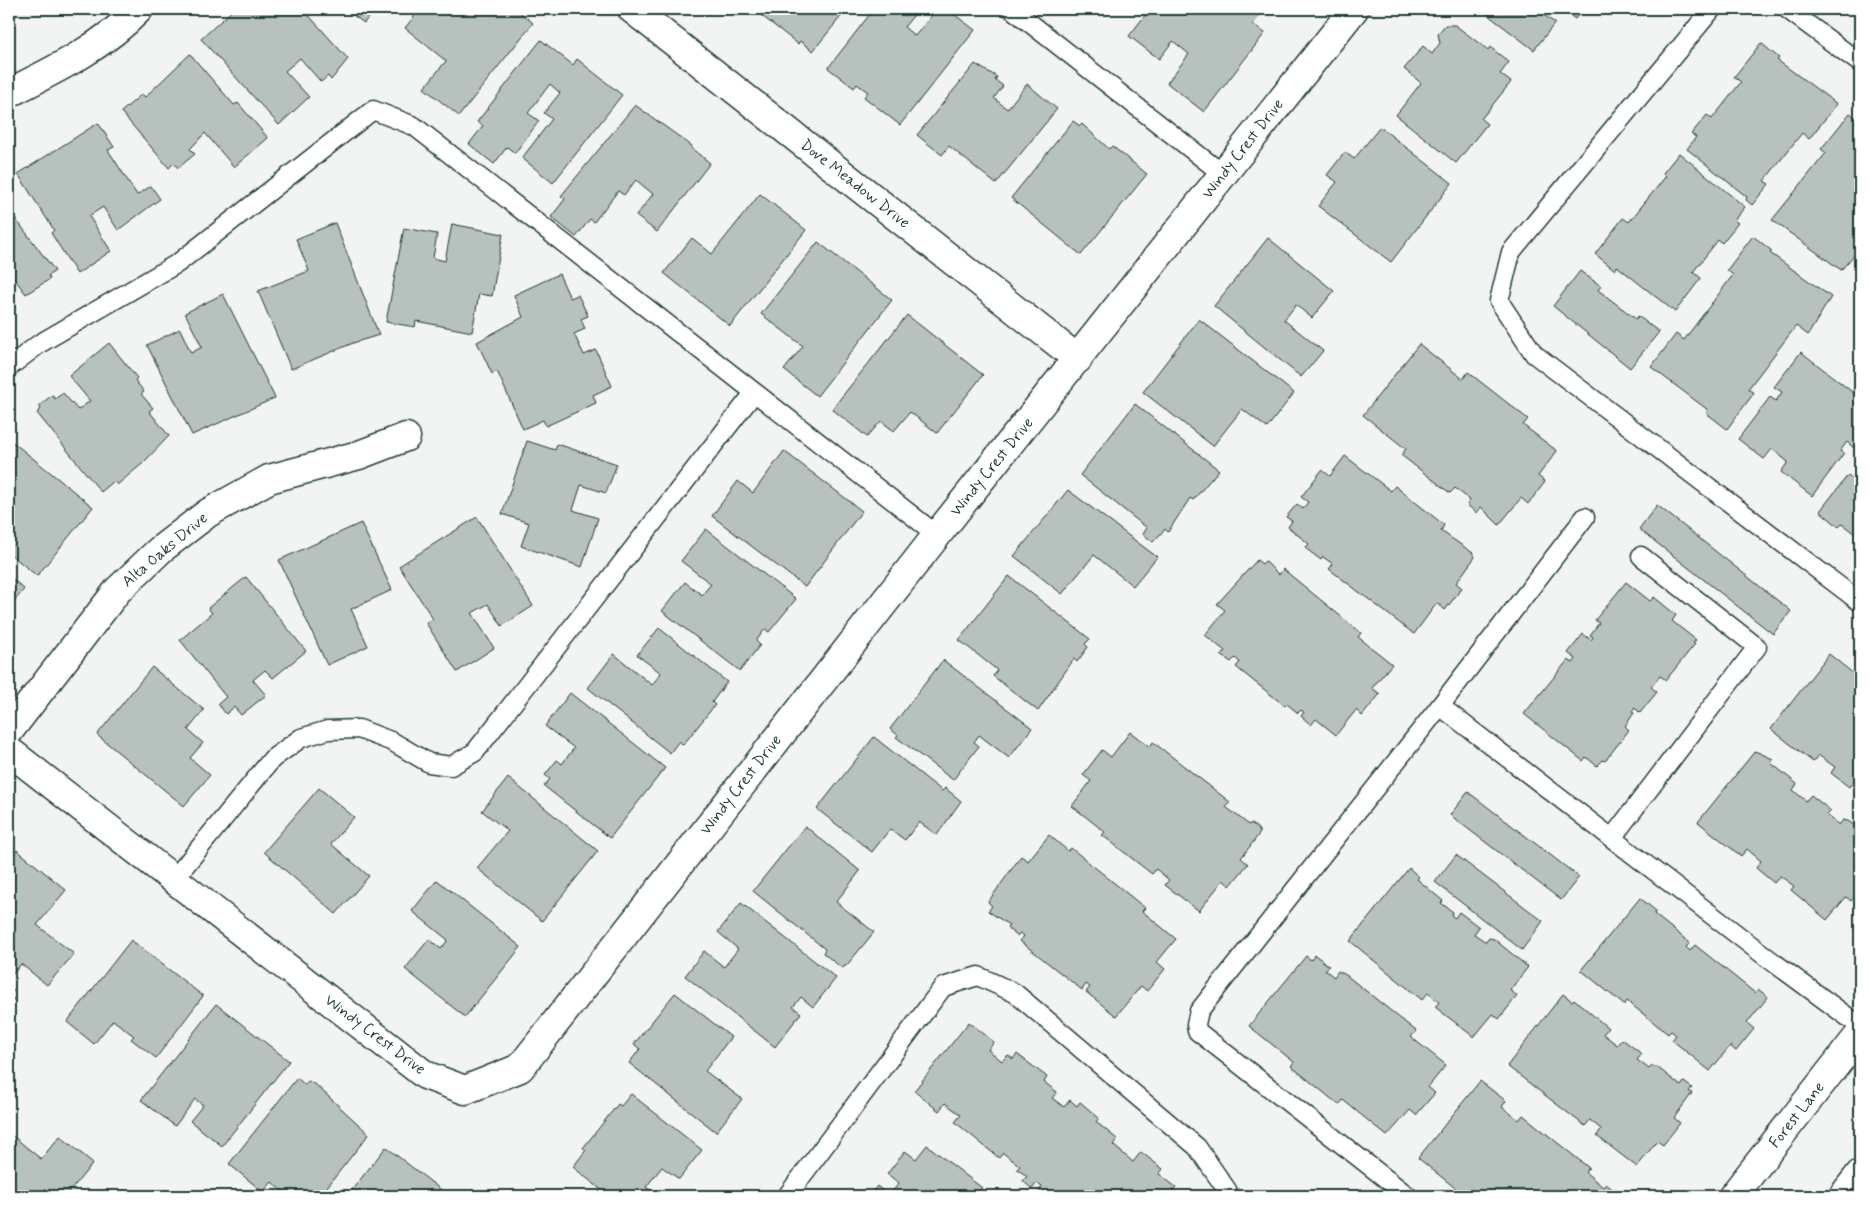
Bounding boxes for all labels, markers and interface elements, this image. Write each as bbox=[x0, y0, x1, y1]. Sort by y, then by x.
street label: Windy Crest Drive bbox=[1197, 95, 1289, 203]
street label: Dove Meadow Drive bbox=[796, 135, 914, 233]
street label: Windy Crest Drive bbox=[946, 413, 1038, 521]
street label: Alta Oaks Drive bbox=[118, 508, 212, 592]
street label: Windy Crest Drive bbox=[695, 731, 787, 839]
street label: Windy Crest Drive bbox=[320, 990, 430, 1080]
street label: Forest Lane bbox=[1764, 1077, 1830, 1153]

